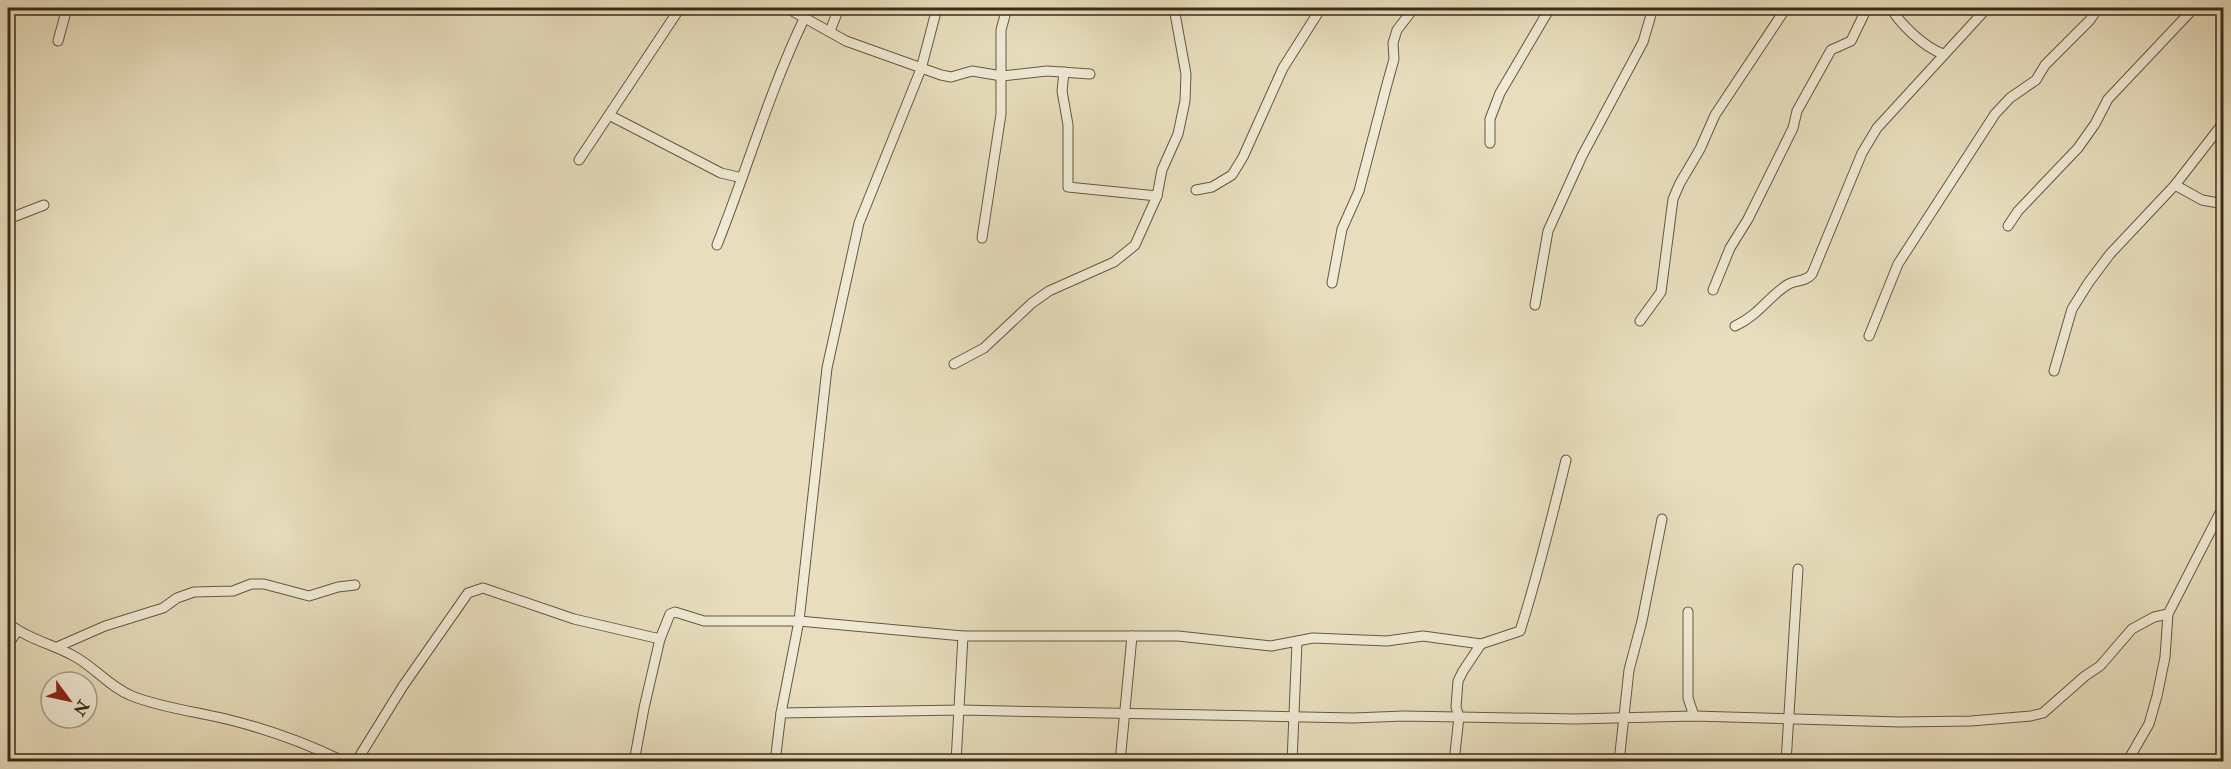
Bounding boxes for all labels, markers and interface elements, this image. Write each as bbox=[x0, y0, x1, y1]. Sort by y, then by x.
north arrow bbox=[39, 670, 99, 730]
text: N bbox=[68, 695, 94, 720]

